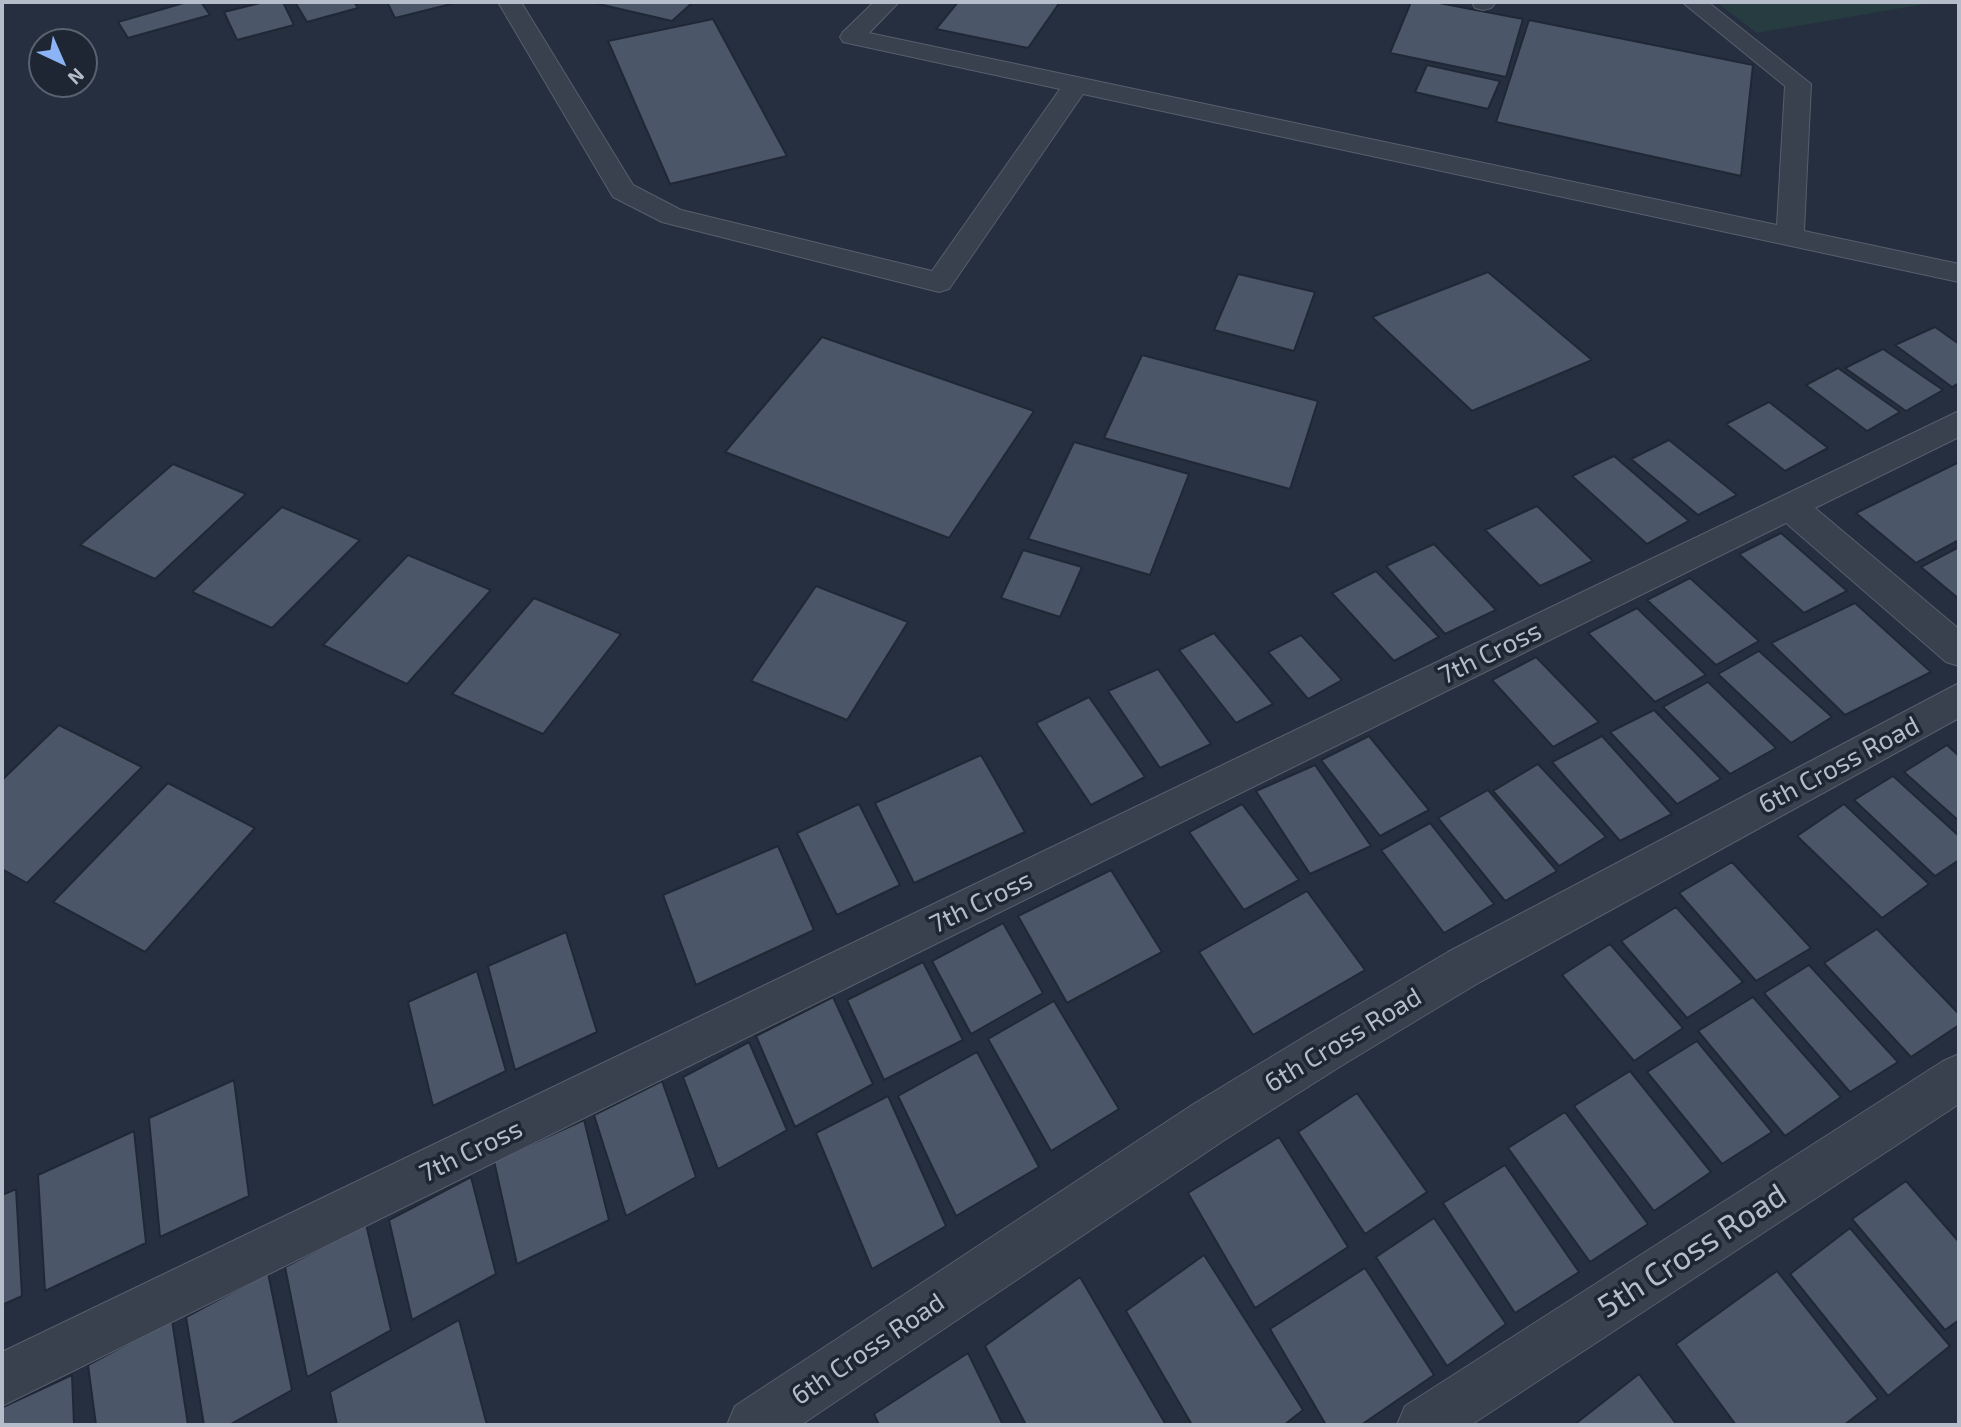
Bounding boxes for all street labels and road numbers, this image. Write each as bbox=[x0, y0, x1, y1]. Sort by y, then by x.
street label: 7th Cross bbox=[1434, 615, 1546, 691]
street label: 6th Cross Road bbox=[1753, 710, 1925, 820]
street label: 7th Cross bbox=[925, 864, 1037, 940]
street label: 6th Cross Road bbox=[1259, 981, 1427, 1099]
street label: 7th Cross bbox=[415, 1113, 527, 1189]
street label: 5th Cross Road bbox=[1590, 1176, 1794, 1326]
street label: 6th Cross Road bbox=[786, 1286, 950, 1412]

